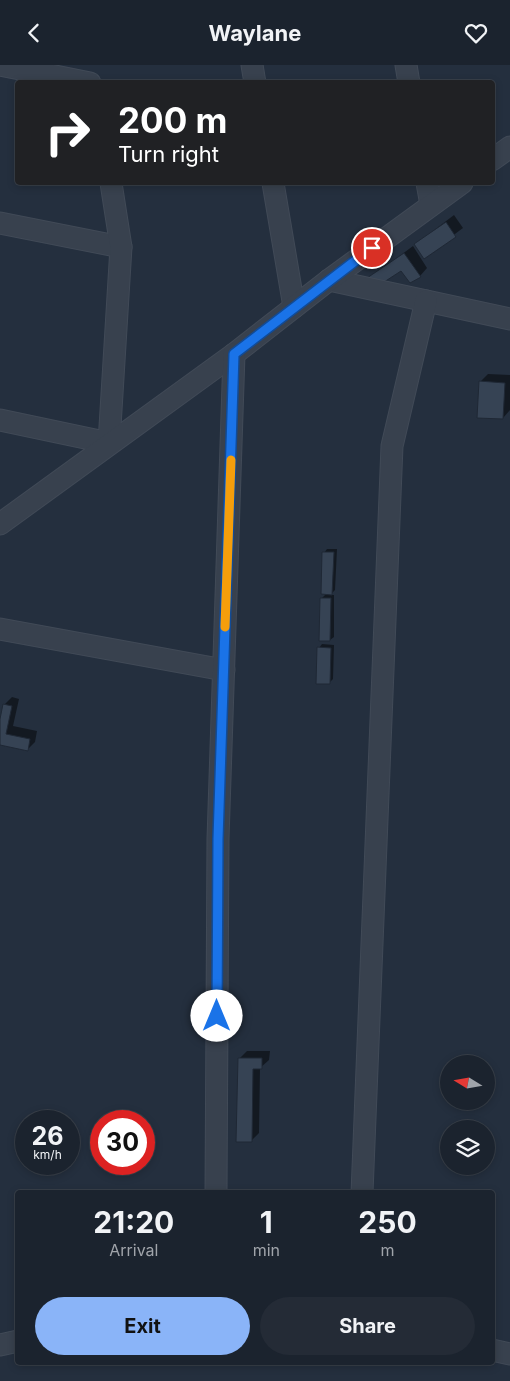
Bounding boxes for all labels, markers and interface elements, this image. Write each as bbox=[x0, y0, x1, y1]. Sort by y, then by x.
icon: back bbox=[20, 19, 48, 47]
icon: heart bbox=[462, 19, 490, 47]
text: Waylane bbox=[209, 20, 301, 46]
text: 200 m bbox=[118, 99, 227, 141]
icon: right bbox=[35, 100, 100, 165]
text: Turn right bbox=[118, 141, 219, 167]
pin bbox=[351, 227, 393, 269]
icon: arrive bbox=[358, 234, 386, 262]
position arrow bbox=[190, 989, 242, 1041]
north arrow bbox=[440, 1055, 495, 1110]
map controls bbox=[440, 1055, 495, 1175]
speed limit sign: 30 bbox=[90, 1110, 155, 1175]
button: layers bbox=[440, 1120, 495, 1175]
text: 26 bbox=[32, 1121, 63, 1151]
text: km/h bbox=[33, 1147, 62, 1162]
text: 21:20 bbox=[93, 1204, 174, 1240]
text: 1 bbox=[260, 1204, 273, 1240]
text: 250 bbox=[358, 1204, 417, 1240]
text: Arrival bbox=[109, 1240, 158, 1260]
text: min bbox=[253, 1240, 280, 1260]
text: m bbox=[380, 1240, 394, 1260]
button: Exit bbox=[35, 1297, 250, 1355]
button: Share bbox=[260, 1297, 475, 1355]

